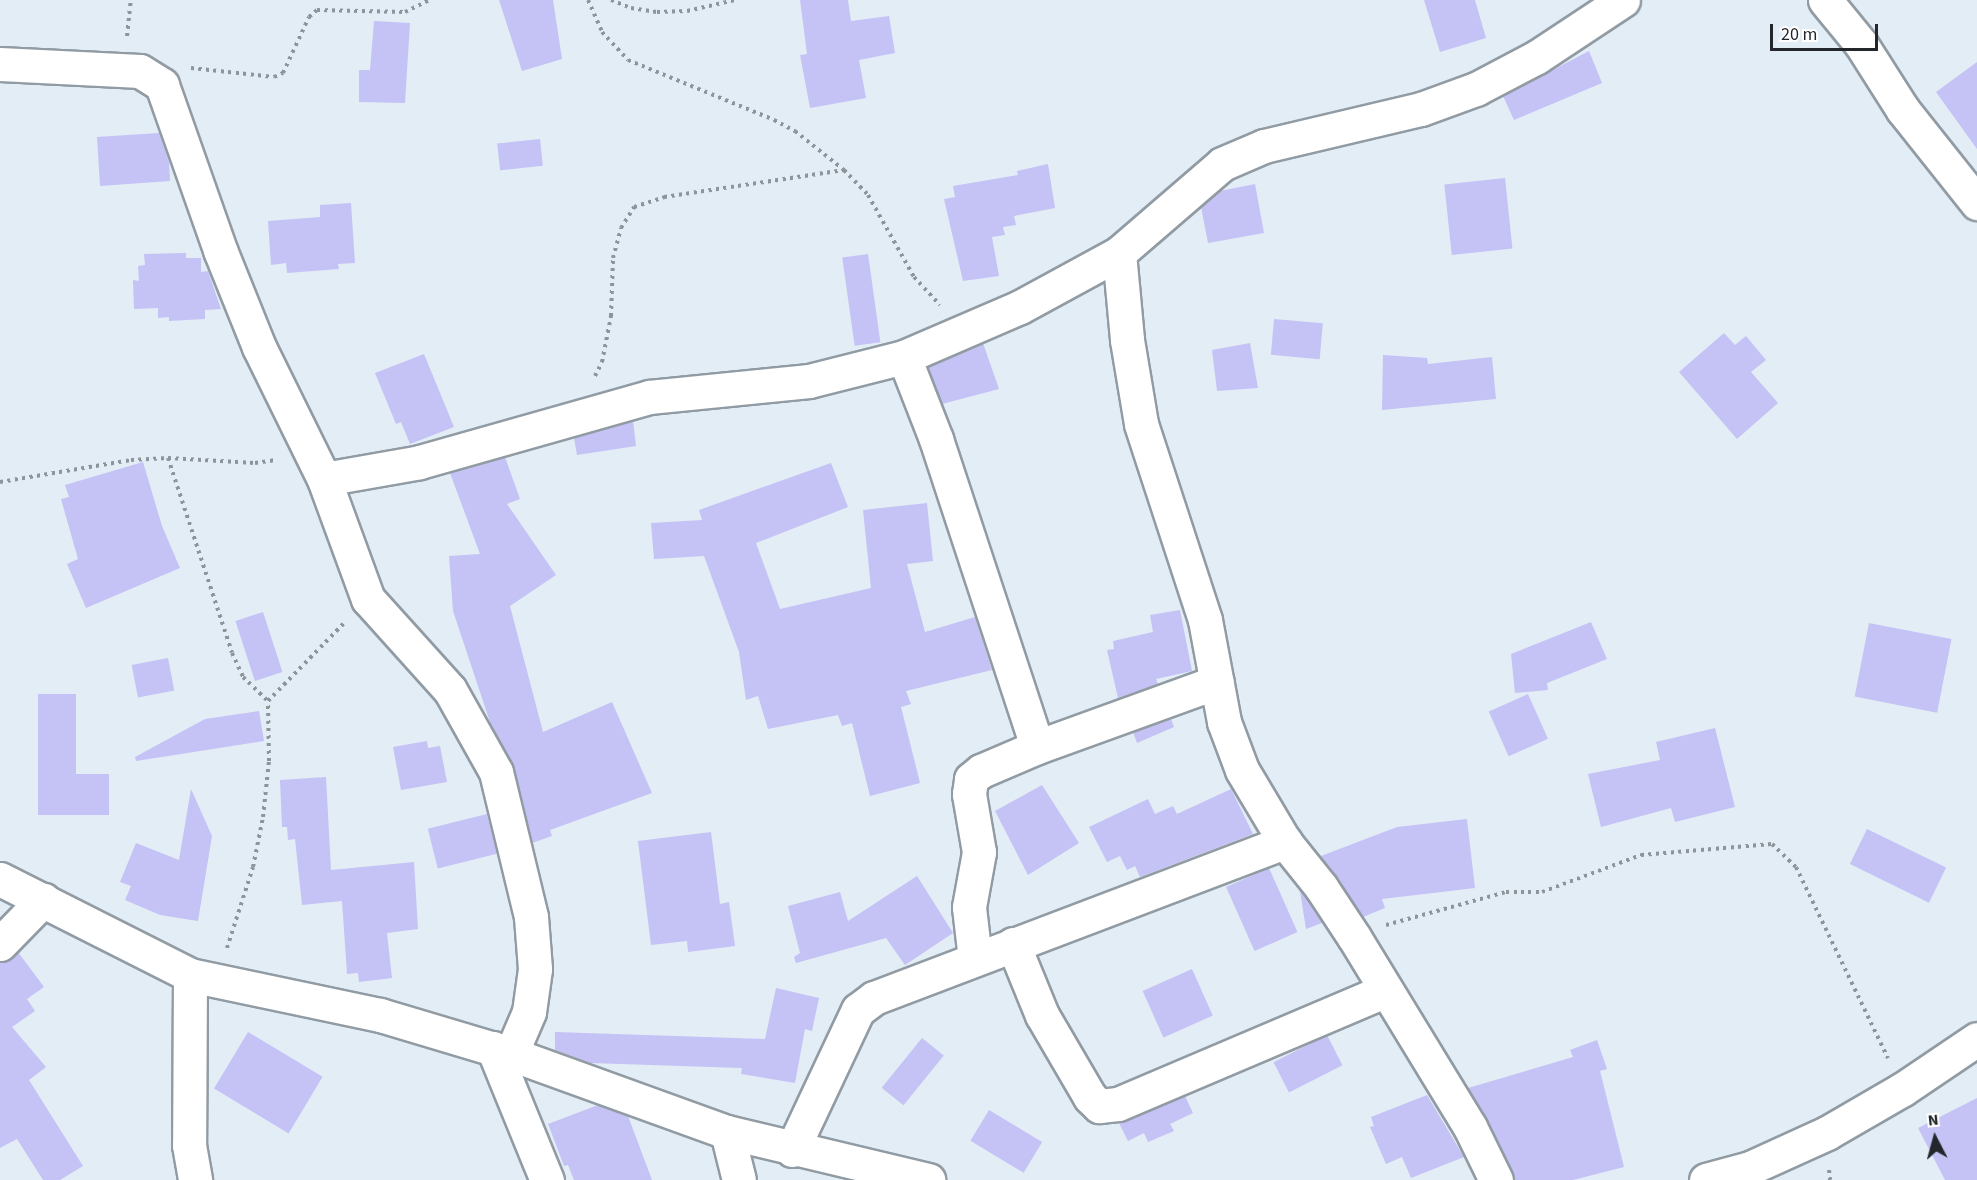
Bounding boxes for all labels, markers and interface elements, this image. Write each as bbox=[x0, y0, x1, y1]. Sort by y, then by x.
scale bar bbox=[1773, 12, 1881, 50]
text: 20 m bbox=[1781, 22, 1817, 47]
north arrow bbox=[1905, 1108, 1965, 1168]
text: N bbox=[1927, 1109, 1940, 1132]

